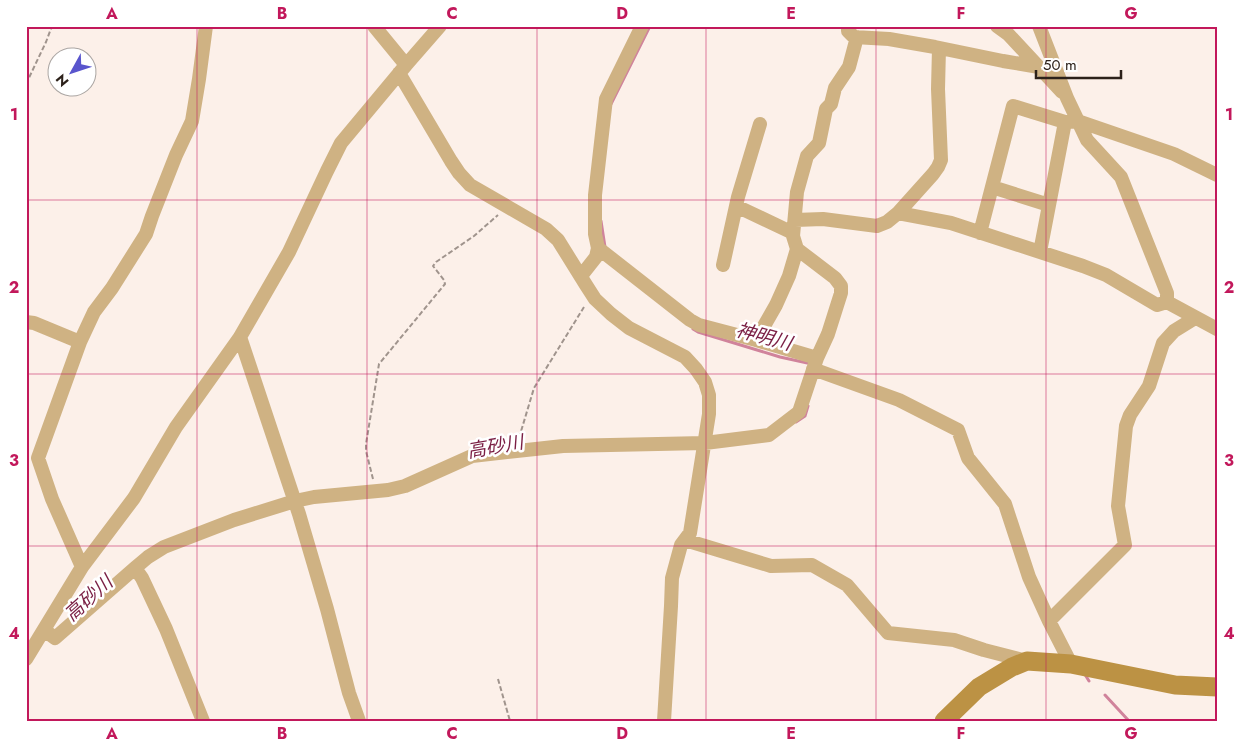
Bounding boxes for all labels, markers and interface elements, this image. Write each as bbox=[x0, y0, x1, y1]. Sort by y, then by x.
text: A bbox=[105, 2, 118, 25]
text: B bbox=[277, 2, 287, 25]
text: C bbox=[446, 2, 458, 25]
text: D bbox=[616, 2, 628, 25]
text: E bbox=[786, 2, 796, 25]
text: F bbox=[957, 2, 965, 25]
text: G bbox=[1124, 2, 1138, 25]
north arrow bbox=[48, 48, 98, 98]
scale bar bbox=[1036, 48, 1120, 80]
text: 50 m bbox=[1043, 54, 1077, 76]
text: N bbox=[51, 70, 73, 91]
text: 1 bbox=[10, 103, 18, 126]
text: 1 bbox=[1225, 103, 1233, 126]
text: 2 bbox=[9, 276, 19, 299]
text: 2 bbox=[1224, 276, 1234, 299]
water label: 神明川 bbox=[733, 316, 797, 357]
water label: 高砂川 bbox=[465, 428, 527, 465]
text: 3 bbox=[9, 449, 19, 472]
text: 3 bbox=[1224, 449, 1234, 472]
water label: 高砂川 bbox=[58, 568, 120, 627]
text: 4 bbox=[8, 622, 20, 645]
text: 4 bbox=[1223, 622, 1235, 645]
text: A bbox=[105, 722, 118, 745]
text: B bbox=[277, 722, 287, 745]
text: C bbox=[446, 722, 458, 745]
text: D bbox=[616, 722, 628, 745]
text: E bbox=[786, 722, 796, 745]
text: F bbox=[957, 722, 965, 745]
text: G bbox=[1124, 722, 1138, 745]

